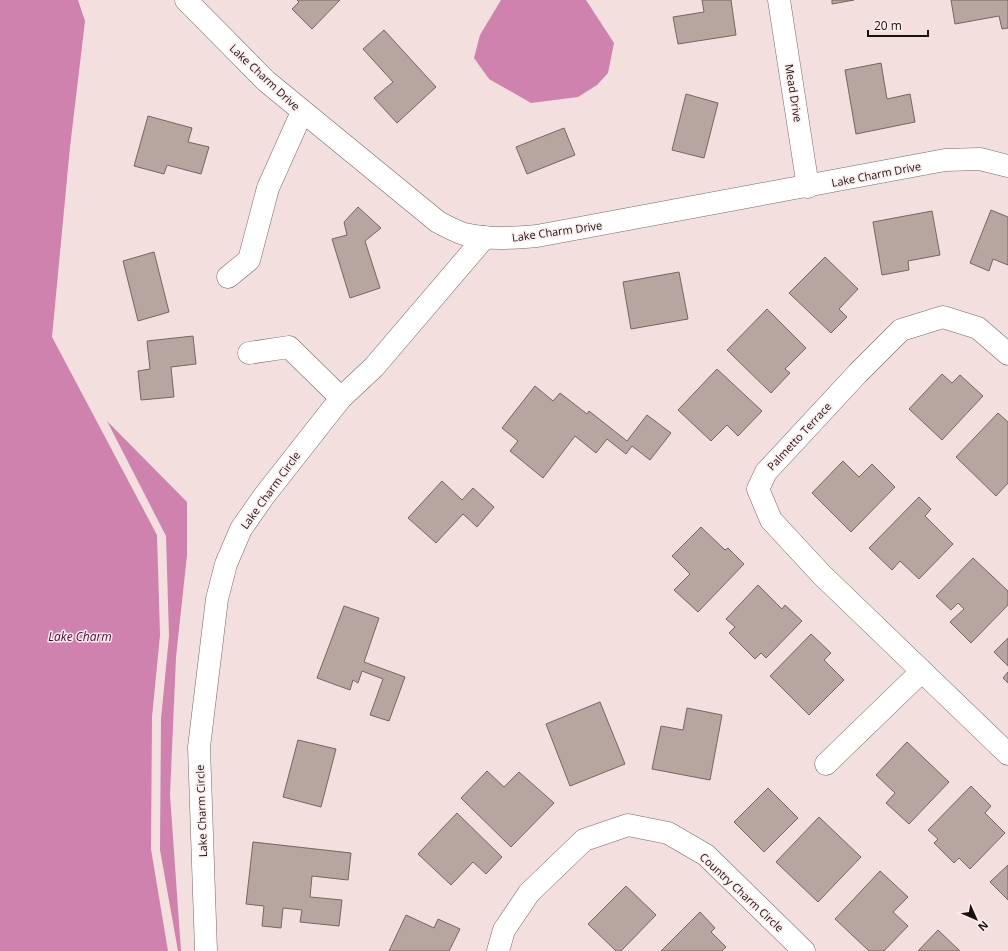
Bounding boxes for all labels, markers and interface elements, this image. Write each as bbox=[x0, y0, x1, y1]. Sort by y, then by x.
scale bar bbox=[868, 12, 928, 38]
text: 20 m bbox=[874, 17, 902, 34]
street label: Lake Charm Drive bbox=[227, 41, 303, 113]
street label: Mead Drive bbox=[782, 63, 806, 123]
street label: Lake Charm Drive bbox=[830, 158, 922, 190]
street label: Lake Charm Drive bbox=[511, 217, 603, 245]
street label: Palmetto Terrace bbox=[764, 399, 834, 473]
street label: Lake Charm Circle bbox=[237, 448, 303, 532]
water label: Lake Charm bbox=[48, 628, 112, 645]
street label: Lake Charm Circle bbox=[192, 765, 210, 857]
street label: Country Charm Circle bbox=[697, 849, 787, 935]
north arrow bbox=[956, 899, 996, 939]
text: N bbox=[975, 918, 992, 935]

